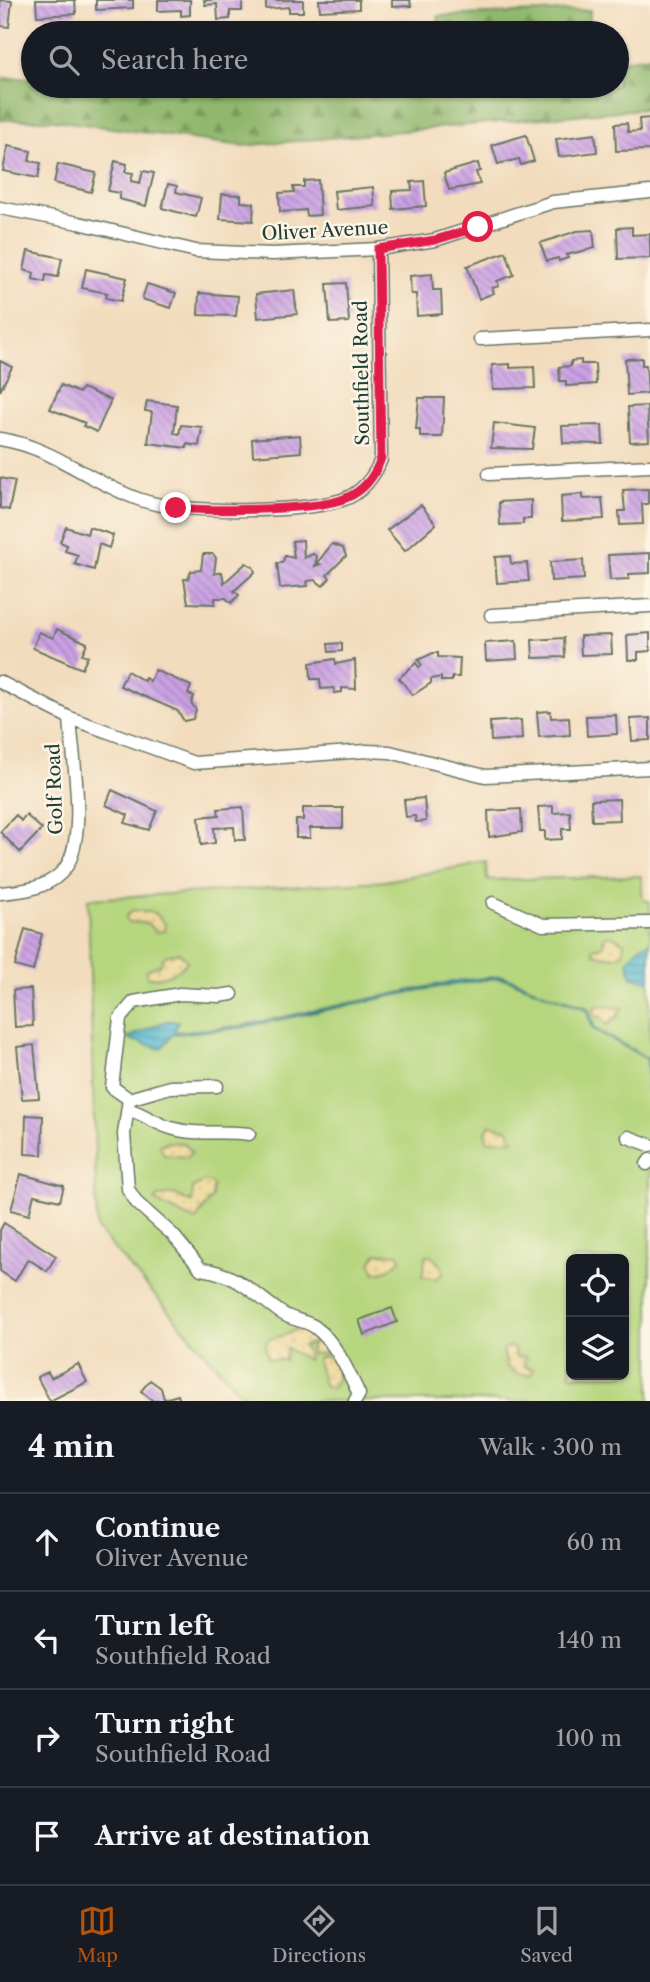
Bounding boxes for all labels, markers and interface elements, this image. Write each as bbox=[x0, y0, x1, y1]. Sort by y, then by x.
search box bbox=[21, 21, 629, 98]
icon: search bbox=[45, 41, 83, 79]
text: Search here bbox=[101, 44, 248, 76]
route start bbox=[462, 211, 493, 242]
street label: Oliver Avenue bbox=[261, 216, 389, 245]
street label: Southfield Road bbox=[349, 300, 374, 446]
route end bbox=[160, 492, 191, 523]
street label: Golf Road bbox=[41, 742, 68, 835]
map controls bbox=[566, 1254, 629, 1380]
button: locate bbox=[566, 1254, 629, 1317]
button: layers bbox=[566, 1317, 629, 1380]
text: 4 min bbox=[28, 1428, 114, 1465]
text: Walk · 300 m bbox=[479, 1433, 622, 1461]
text: Continue bbox=[95, 1512, 220, 1544]
icon: ahead bbox=[28, 1523, 66, 1561]
text: 60 m bbox=[566, 1528, 622, 1556]
text: Oliver Avenue bbox=[95, 1544, 248, 1572]
text: Turn left bbox=[95, 1610, 214, 1642]
icon: left bbox=[28, 1621, 66, 1659]
text: 140 m bbox=[557, 1626, 622, 1654]
text: Southfield Road bbox=[95, 1642, 271, 1670]
text: Turn right bbox=[95, 1708, 234, 1740]
icon: right bbox=[28, 1719, 66, 1757]
text: 100 m bbox=[556, 1724, 622, 1752]
text: Southfield Road bbox=[95, 1740, 271, 1768]
icon: arrive bbox=[28, 1817, 66, 1855]
text: Arrive at destination bbox=[95, 1820, 370, 1852]
tab: Map bbox=[77, 1902, 118, 1967]
tab: Directions bbox=[272, 1902, 366, 1967]
tab: Saved bbox=[520, 1902, 573, 1967]

